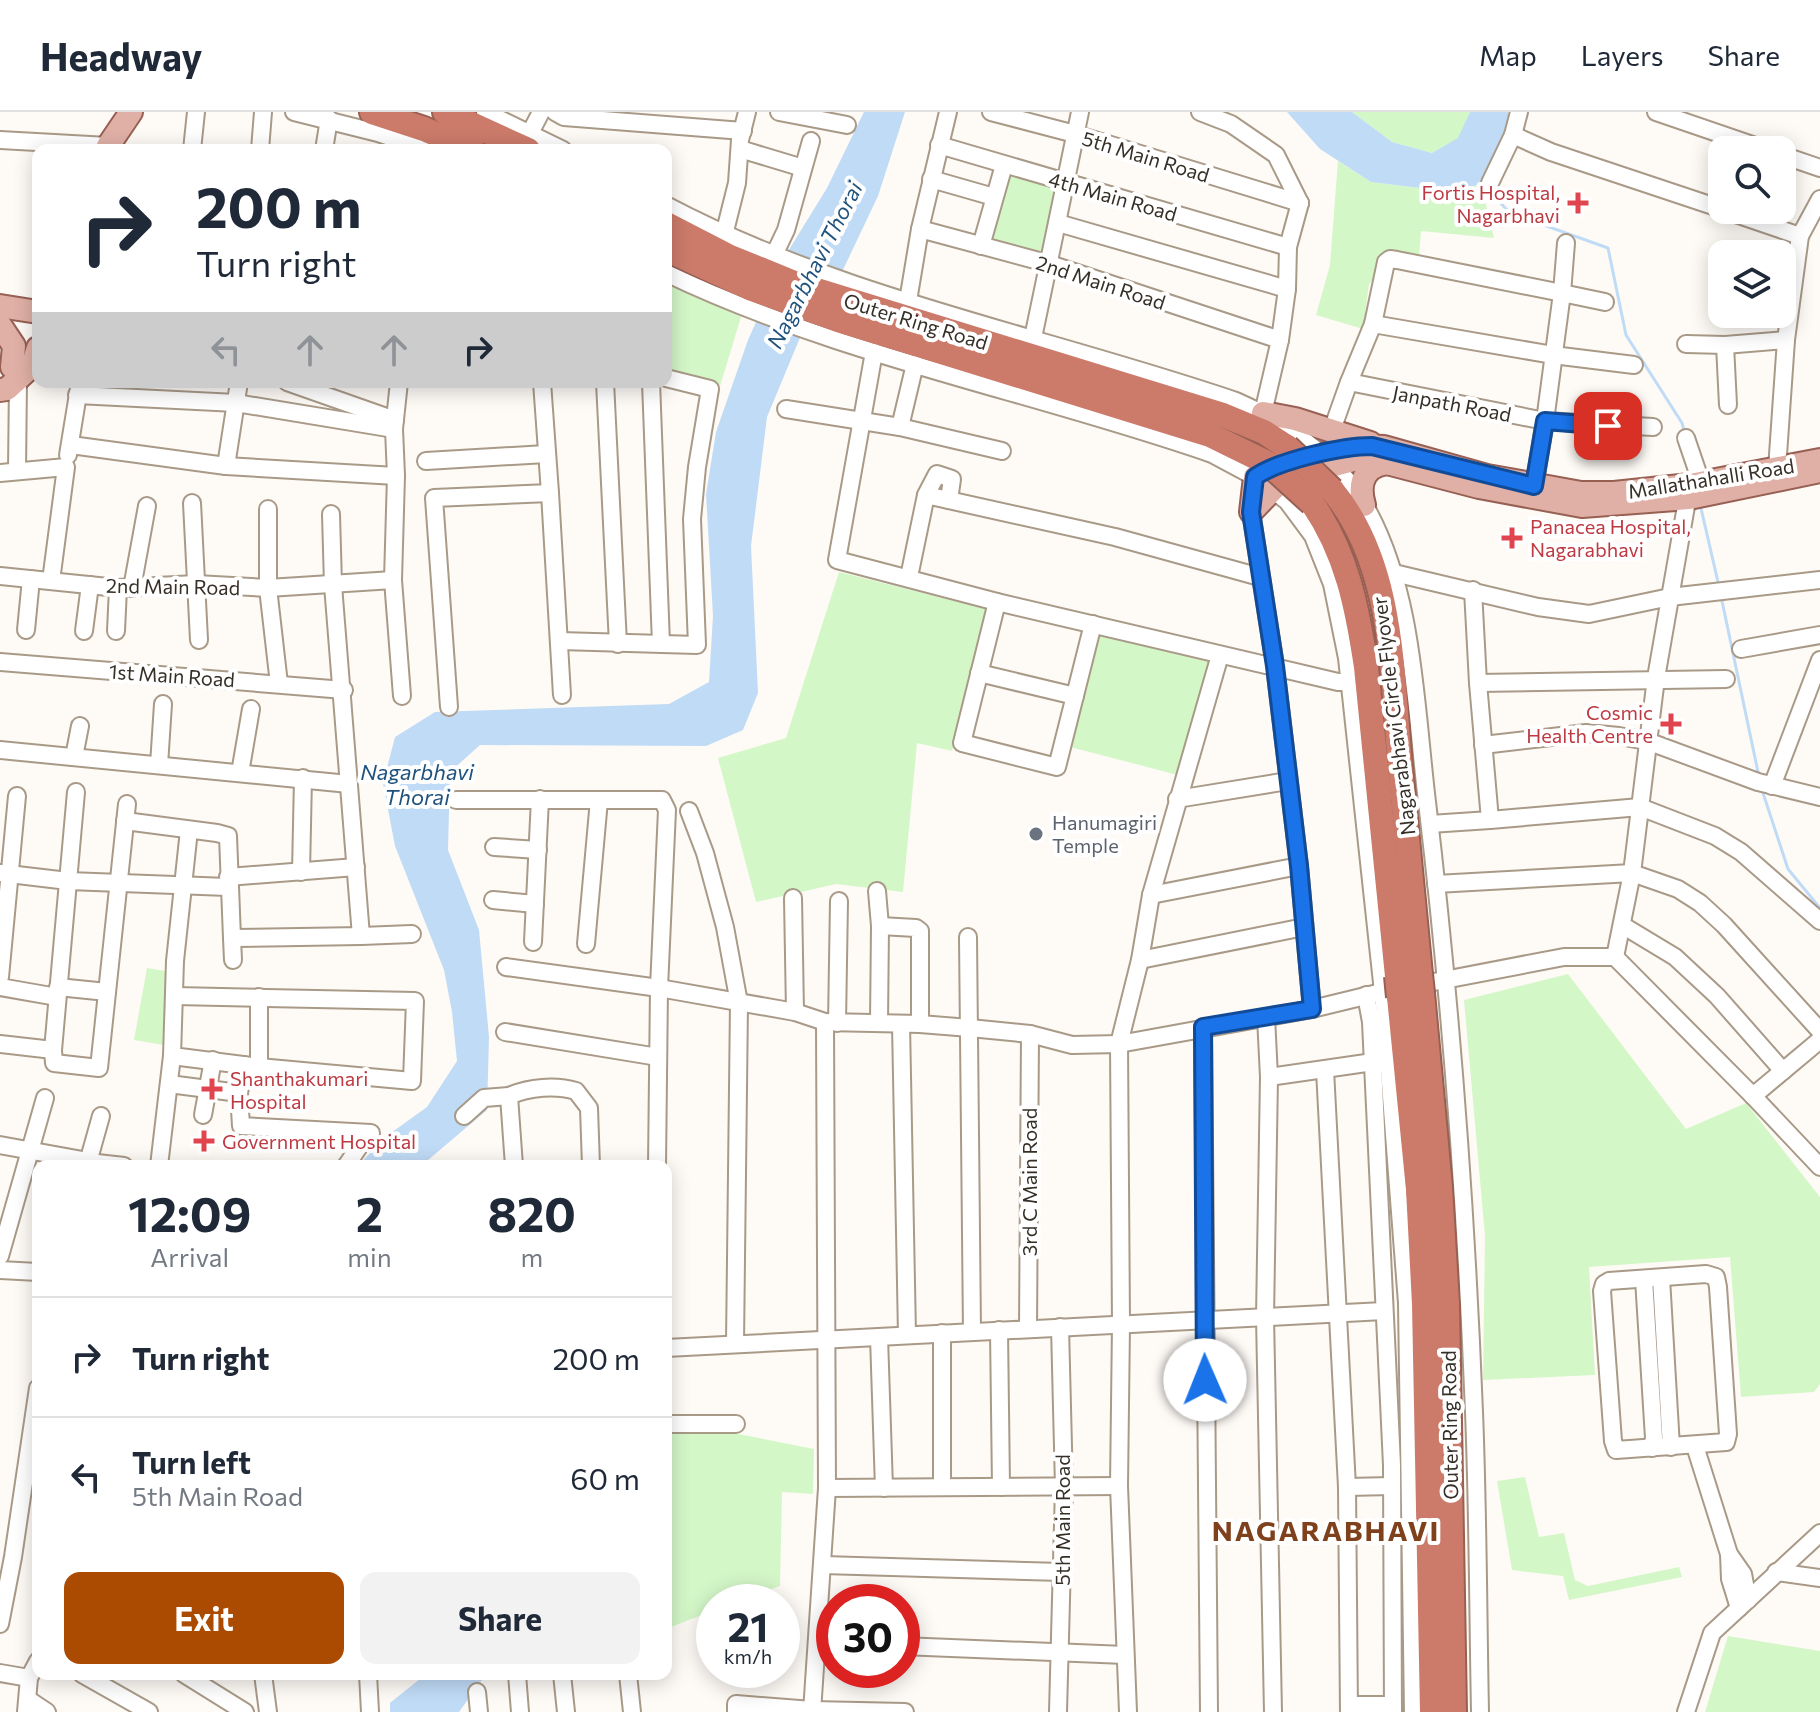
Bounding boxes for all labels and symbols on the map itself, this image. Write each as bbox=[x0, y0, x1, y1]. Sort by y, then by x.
street label: 5th Main Road bbox=[1080, 125, 1212, 187]
street label: 4th Main Road bbox=[1046, 166, 1180, 226]
water label: Nagarbhavi Thorai bbox=[760, 176, 868, 353]
place label: Fortis Hospital, Nagarbhavi bbox=[1422, 180, 1560, 227]
marker: Fortis Hospital, Nagarbhavi bbox=[1567, 192, 1589, 214]
street label: 2nd Main Road bbox=[1033, 250, 1169, 314]
street label: Outer Ring Road bbox=[841, 288, 991, 354]
street label: Janpath Road bbox=[1391, 380, 1513, 426]
pin bbox=[1574, 392, 1642, 460]
street label: Mallathahalli Road bbox=[1626, 453, 1796, 503]
place label: Panacea Hospital, Nagarabhavi bbox=[1530, 514, 1691, 561]
marker: Panacea Hospital, Nagarabhavi bbox=[1501, 527, 1523, 549]
street label: 2nd Main Road bbox=[106, 573, 240, 599]
street label: Nagarabhavi Circle Flyover bbox=[1366, 595, 1420, 837]
street label: 1st Main Road bbox=[108, 659, 236, 691]
place label: Cosmic Health Centre bbox=[1526, 700, 1653, 747]
marker: Cosmic Health Centre bbox=[1660, 713, 1682, 735]
water label: Nagarbhavi Thorai bbox=[360, 758, 475, 810]
place label: Hanumagiri Temple bbox=[1052, 810, 1157, 857]
marker: Hanumagiri Temple bbox=[1027, 825, 1045, 843]
place label: Shanthakumari Hospital bbox=[230, 1066, 368, 1113]
marker: Shanthakumari Hospital bbox=[201, 1078, 223, 1100]
street label: 3rd C Main Road bbox=[1017, 1108, 1041, 1256]
place label: Government Hospital bbox=[222, 1129, 416, 1153]
marker: Government Hospital bbox=[193, 1130, 215, 1152]
position arrow bbox=[1163, 1338, 1247, 1422]
street label: Outer Ring Road bbox=[1436, 1350, 1462, 1500]
street label: 5th Main Road bbox=[1050, 1454, 1074, 1586]
district label: NAGARABHAVI bbox=[1212, 1513, 1440, 1547]
speed limit sign: 30 bbox=[816, 1584, 920, 1688]

